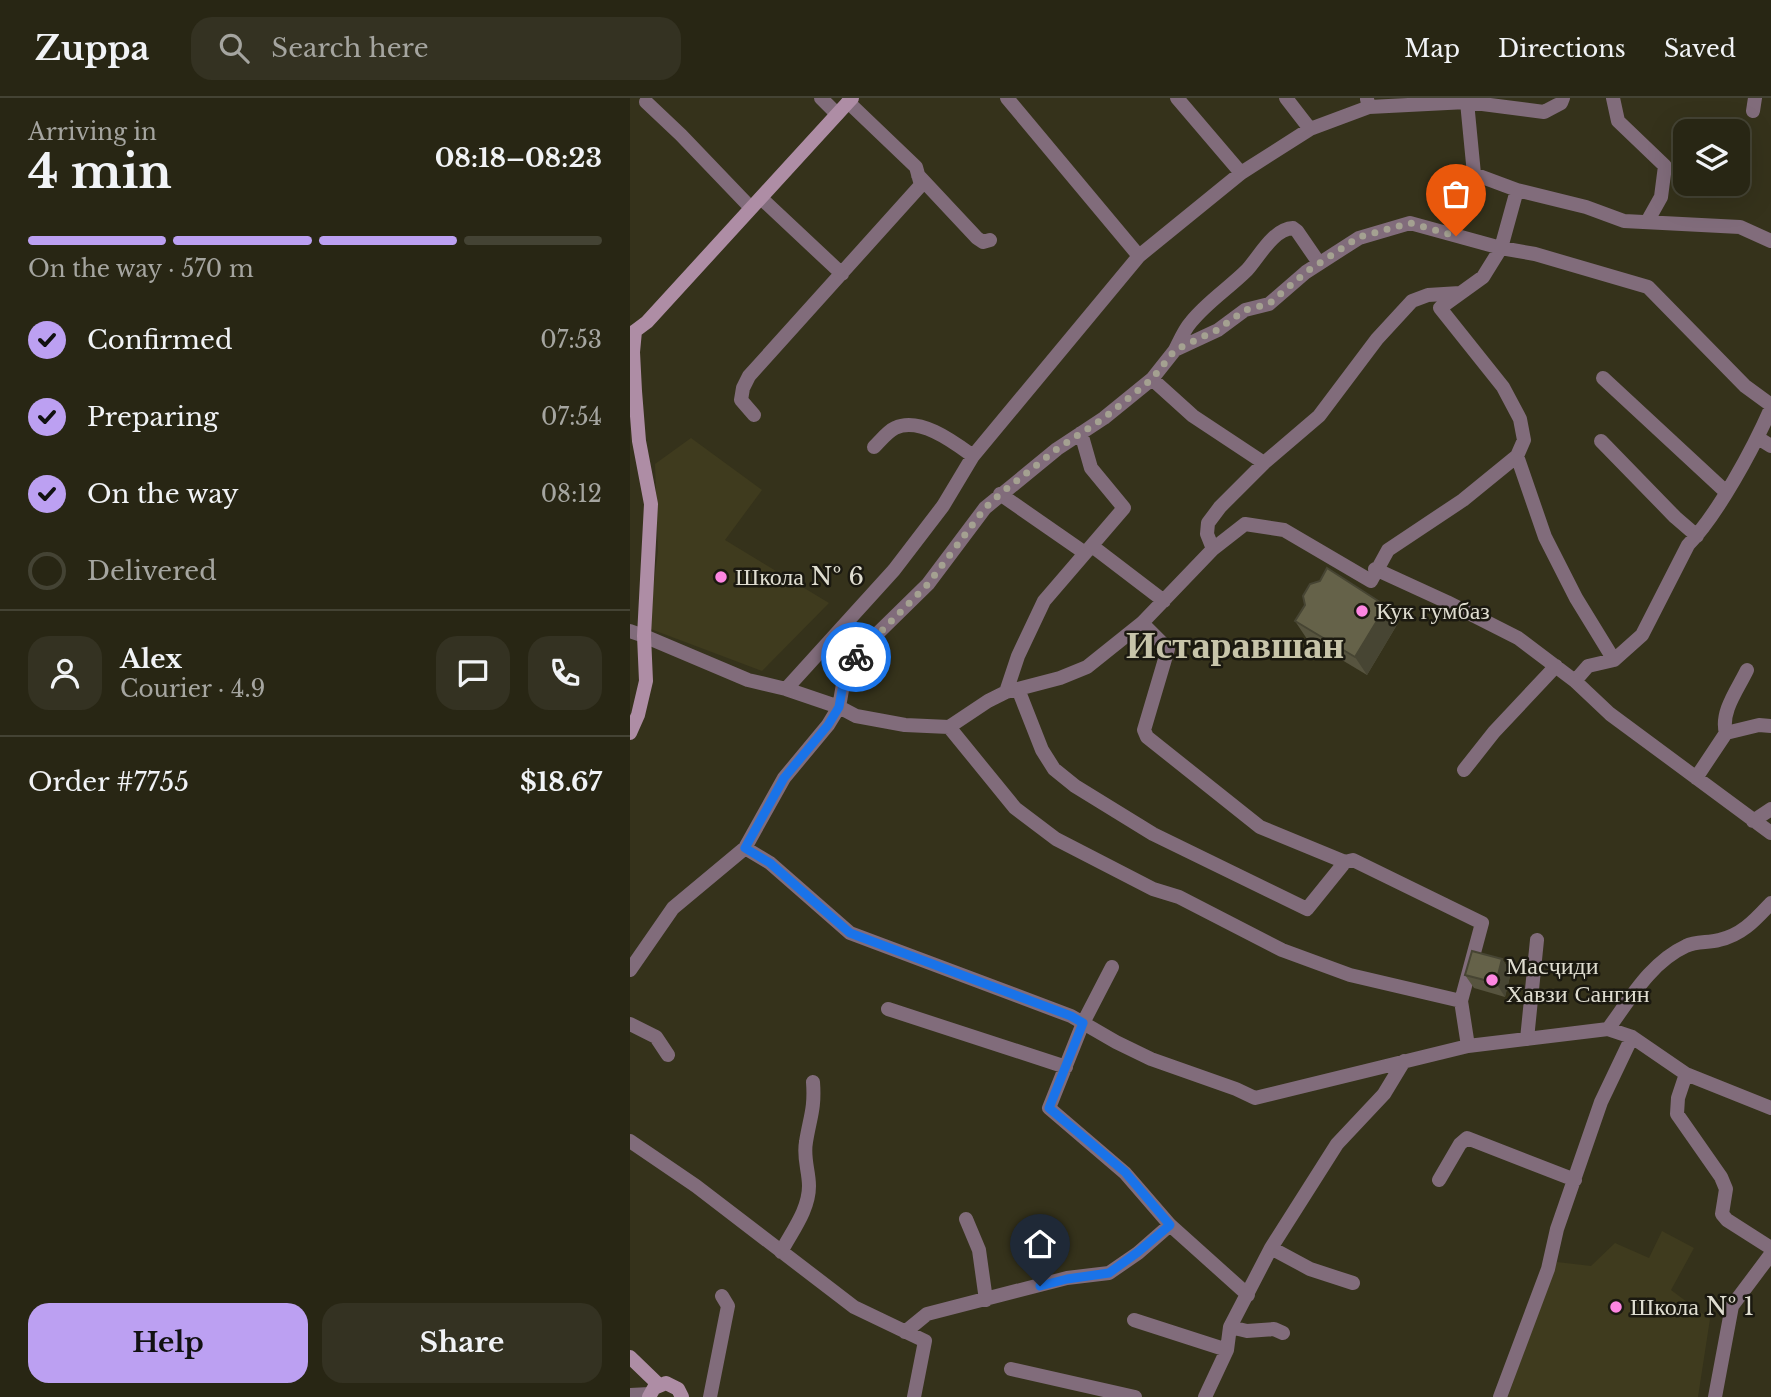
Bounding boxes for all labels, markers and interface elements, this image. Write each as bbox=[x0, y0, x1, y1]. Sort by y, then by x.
search box bbox=[191, 17, 681, 80]
text: Zuppa bbox=[35, 28, 149, 69]
icon: search bbox=[215, 29, 253, 67]
text: Search here bbox=[271, 32, 429, 64]
text: Map bbox=[1404, 34, 1460, 63]
text: Directions bbox=[1498, 34, 1626, 63]
text: Saved bbox=[1664, 34, 1736, 63]
text: Arriving in bbox=[28, 118, 157, 146]
map controls bbox=[1673, 119, 1750, 196]
button: layers bbox=[1673, 119, 1750, 196]
text: 08:18–08:23 bbox=[435, 142, 602, 174]
text: 4 min bbox=[28, 143, 172, 200]
pin bbox=[1426, 164, 1486, 236]
icon: bag bbox=[1437, 175, 1475, 213]
text: On the way · 570 m bbox=[28, 255, 254, 283]
icon: check bbox=[28, 321, 66, 359]
text: Confirmed bbox=[87, 324, 232, 356]
text: 07:53 bbox=[540, 326, 602, 354]
icon: check bbox=[28, 398, 66, 436]
text: Preparing bbox=[87, 401, 219, 433]
text: 07:54 bbox=[541, 403, 602, 431]
icon: check bbox=[28, 475, 66, 513]
text: On the way bbox=[87, 478, 239, 510]
text: 08:12 bbox=[541, 480, 602, 508]
text: Delivered bbox=[87, 555, 217, 587]
place label: Школа № 6 bbox=[735, 562, 864, 591]
marker: Школа № 6 bbox=[713, 569, 729, 585]
place label: Кук гумбаз bbox=[1376, 596, 1490, 625]
marker: Кук гумбаз bbox=[1354, 603, 1370, 619]
district label: Истаравшан bbox=[1126, 621, 1344, 668]
courier bbox=[821, 622, 891, 692]
button: person bbox=[28, 636, 102, 710]
button: chat bbox=[436, 636, 510, 710]
button: phone bbox=[528, 636, 602, 710]
icon: bike bbox=[837, 638, 875, 676]
text: Alex bbox=[120, 643, 182, 675]
text: Courier · 4.9 bbox=[120, 675, 265, 703]
text: Order #7755 bbox=[28, 766, 189, 798]
text: $18.67 bbox=[520, 766, 602, 798]
place label: Масҷиди Хавзи Сангин bbox=[1506, 951, 1650, 1008]
marker: Масҷиди Хавзи Сангин bbox=[1484, 972, 1500, 988]
pin bbox=[1010, 1214, 1070, 1286]
icon: home bbox=[1021, 1225, 1059, 1263]
place label: Школа № 1 bbox=[1630, 1292, 1754, 1321]
marker: Школа № 1 bbox=[1608, 1299, 1624, 1315]
button: Help bbox=[28, 1303, 308, 1383]
button: Share bbox=[322, 1303, 602, 1383]

